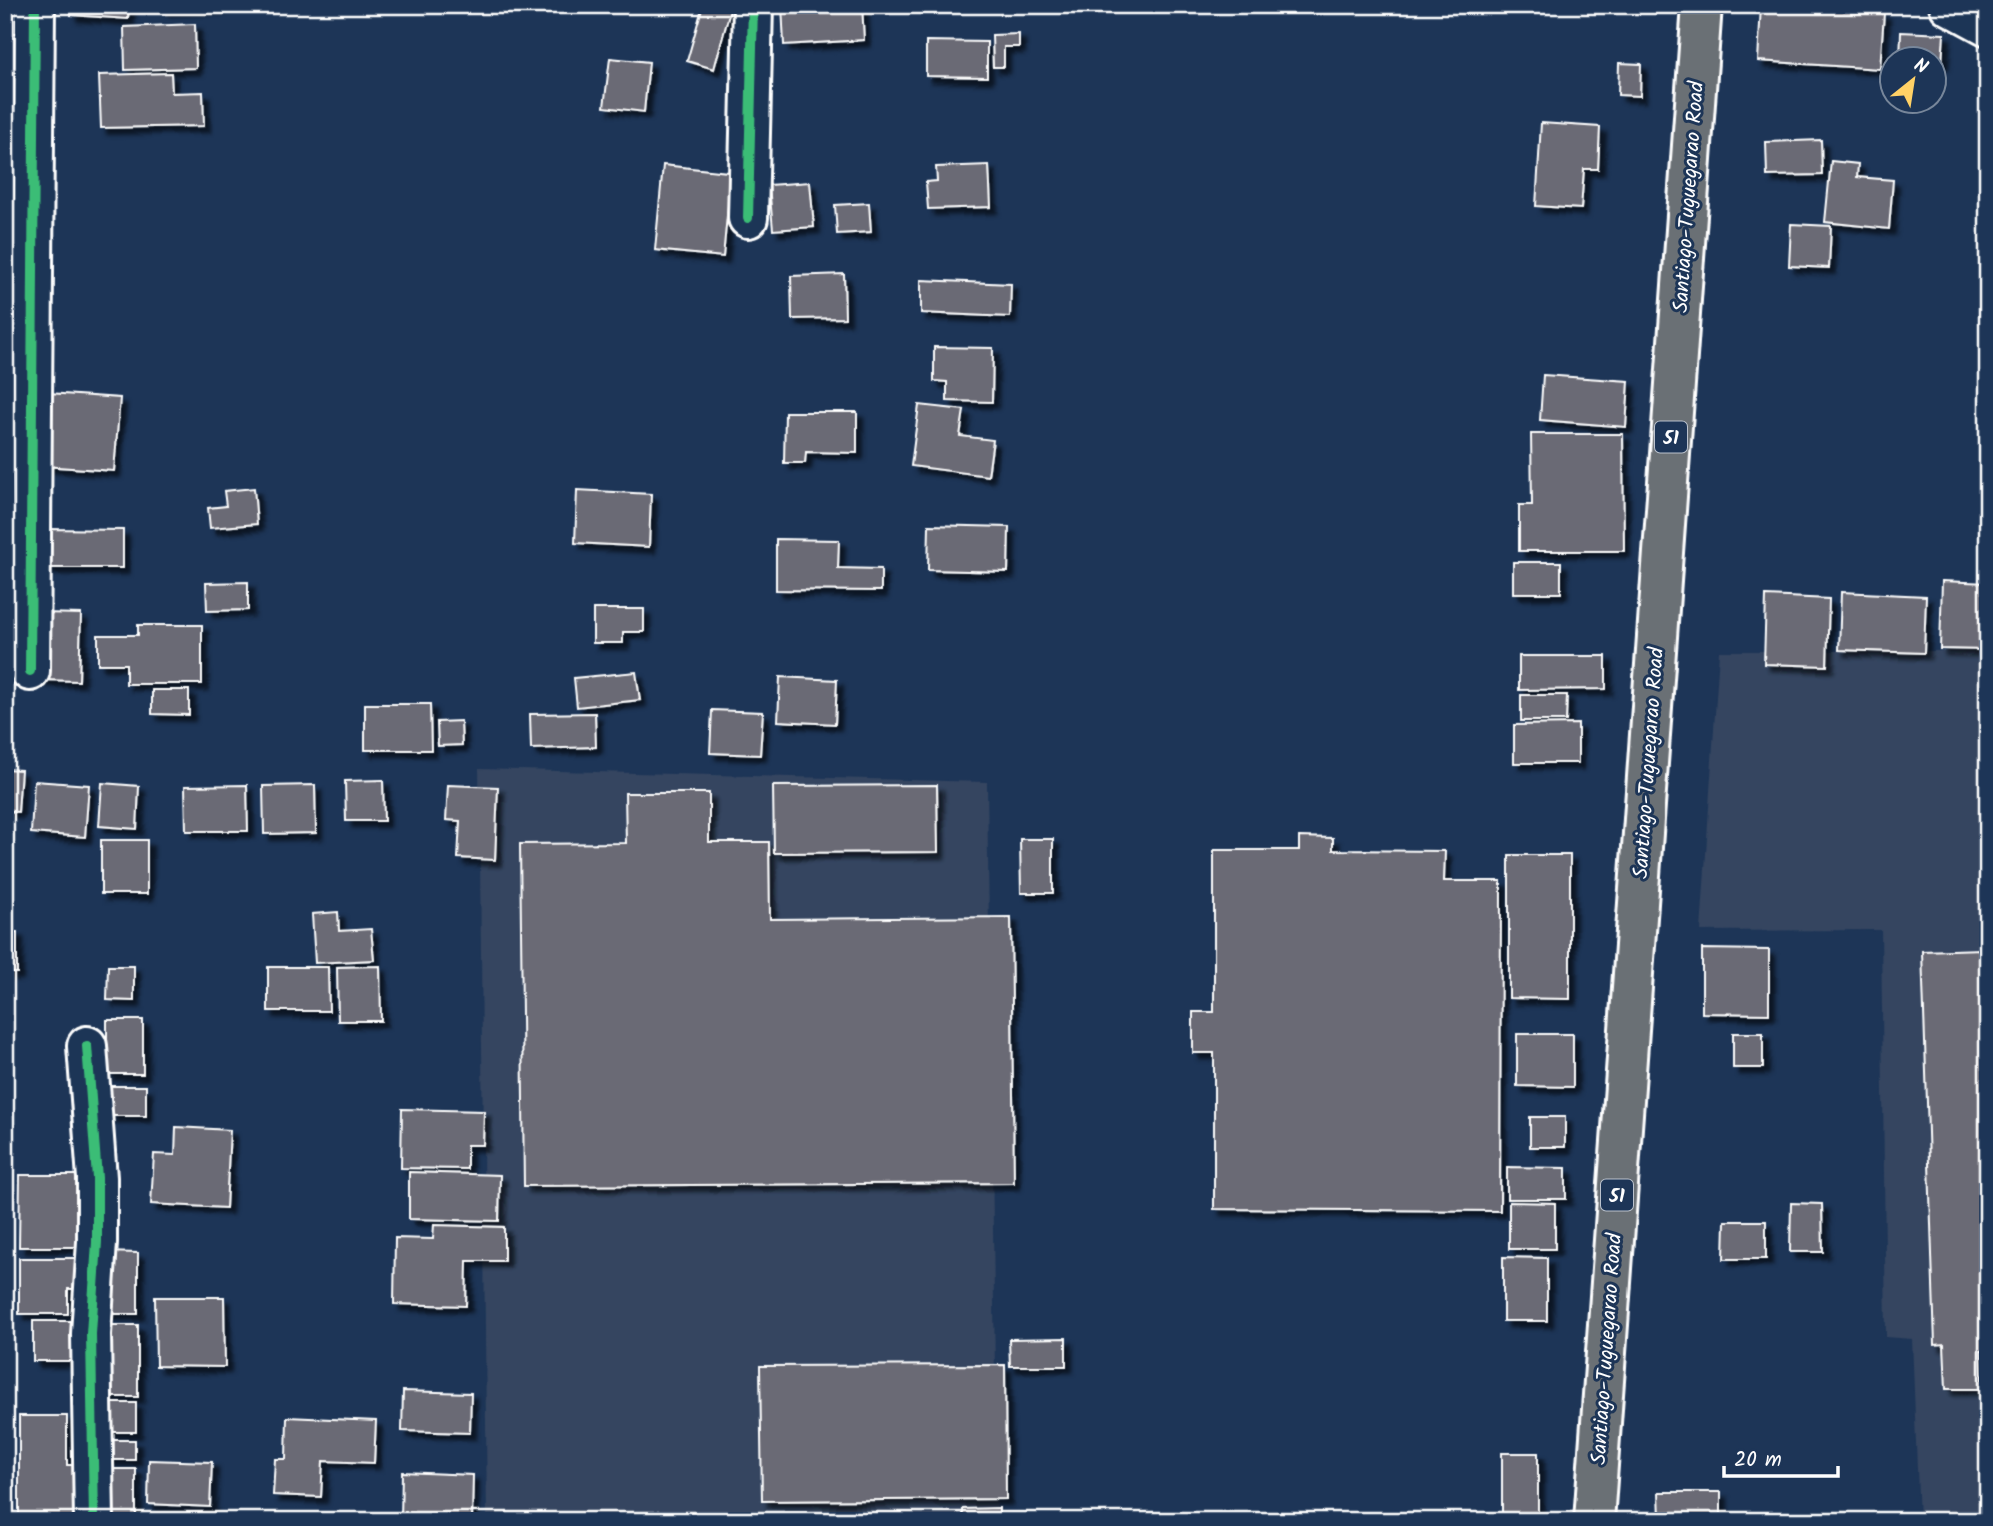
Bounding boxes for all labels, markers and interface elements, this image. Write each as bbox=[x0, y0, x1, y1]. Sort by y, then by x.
north arrow bbox=[1878, 46, 1948, 116]
text: N bbox=[1908, 51, 1933, 83]
street label: Santiago-Tuguegarao Road bbox=[1665, 80, 1714, 314]
road number: 51 bbox=[1655, 422, 1687, 452]
street label: Santiago-Tuguegarao Road bbox=[1625, 646, 1674, 880]
road number: 51 bbox=[1601, 1180, 1633, 1210]
street label: Santiago-Tuguegarao Road bbox=[1583, 1232, 1632, 1466]
scale bar bbox=[1724, 1435, 1837, 1479]
text: 20 m bbox=[1734, 1444, 1782, 1477]

